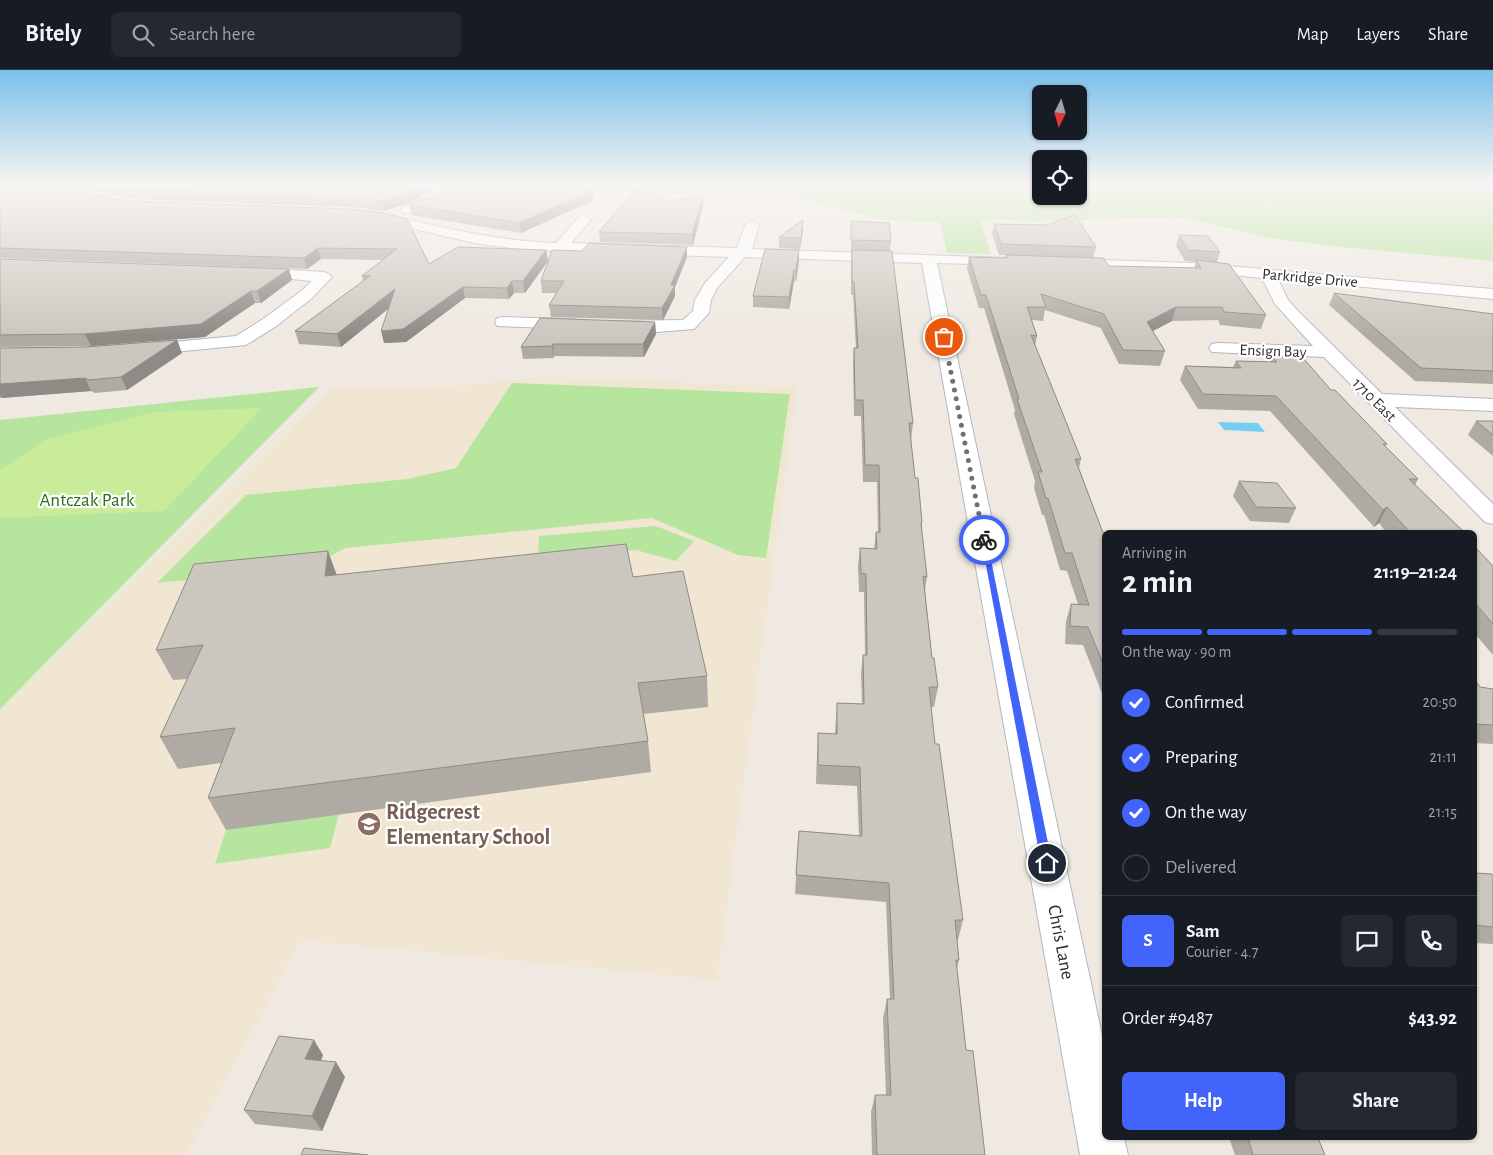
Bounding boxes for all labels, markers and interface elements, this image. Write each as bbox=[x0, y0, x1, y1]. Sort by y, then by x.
search box bbox=[111, 12, 461, 57]
icon: search bbox=[129, 21, 157, 49]
text: Bitely bbox=[25, 22, 81, 46]
text: Search here bbox=[169, 25, 255, 44]
text: Map bbox=[1297, 26, 1328, 44]
text: Layers bbox=[1356, 26, 1400, 44]
text: Share bbox=[1428, 26, 1468, 44]
north arrow bbox=[1032, 85, 1088, 140]
map controls bbox=[1032, 85, 1087, 205]
button: locate bbox=[1032, 150, 1087, 205]
street label: Parkridge Drive bbox=[1261, 266, 1358, 290]
pin bbox=[923, 316, 965, 358]
icon: bag bbox=[930, 323, 958, 351]
street label: Ensign Bay bbox=[1239, 342, 1307, 361]
street label: 1710 East bbox=[1349, 375, 1399, 425]
park label: Antczak Park bbox=[40, 491, 135, 510]
courier bbox=[959, 515, 1009, 565]
icon: bike bbox=[970, 526, 998, 554]
text: Arriving in bbox=[1122, 545, 1187, 561]
text: 21:19–21:24 bbox=[1373, 563, 1457, 582]
text: 2 min bbox=[1122, 566, 1193, 598]
text: On the way · 90 m bbox=[1122, 644, 1231, 660]
icon: check bbox=[1122, 689, 1150, 717]
text: Confirmed bbox=[1165, 693, 1244, 712]
text: 20:50 bbox=[1422, 694, 1457, 710]
icon: check bbox=[1122, 744, 1150, 772]
text: Preparing bbox=[1165, 748, 1238, 767]
text: 21:11 bbox=[1430, 749, 1457, 765]
icon: check bbox=[1122, 799, 1150, 827]
place label: Ridgecrest Elementary School bbox=[386, 801, 550, 849]
text: On the way bbox=[1165, 803, 1247, 822]
text: 21:15 bbox=[1428, 804, 1457, 820]
school or university icon: Ridgecrest Elementary School bbox=[356, 811, 382, 837]
pin bbox=[1026, 842, 1068, 884]
icon: home bbox=[1033, 849, 1061, 877]
text: Delivered bbox=[1165, 858, 1237, 877]
street label: Chris Lane bbox=[1044, 903, 1077, 981]
button: chat bbox=[1341, 915, 1393, 967]
button: phone bbox=[1405, 915, 1457, 967]
text: Sam bbox=[1186, 922, 1220, 941]
text: S bbox=[1143, 931, 1153, 950]
text: Courier · 4.7 bbox=[1186, 944, 1258, 960]
text: Order #9487 bbox=[1122, 1009, 1213, 1028]
text: $43.92 bbox=[1408, 1009, 1457, 1028]
button: Help bbox=[1122, 1072, 1285, 1130]
button: Share bbox=[1295, 1072, 1457, 1130]

